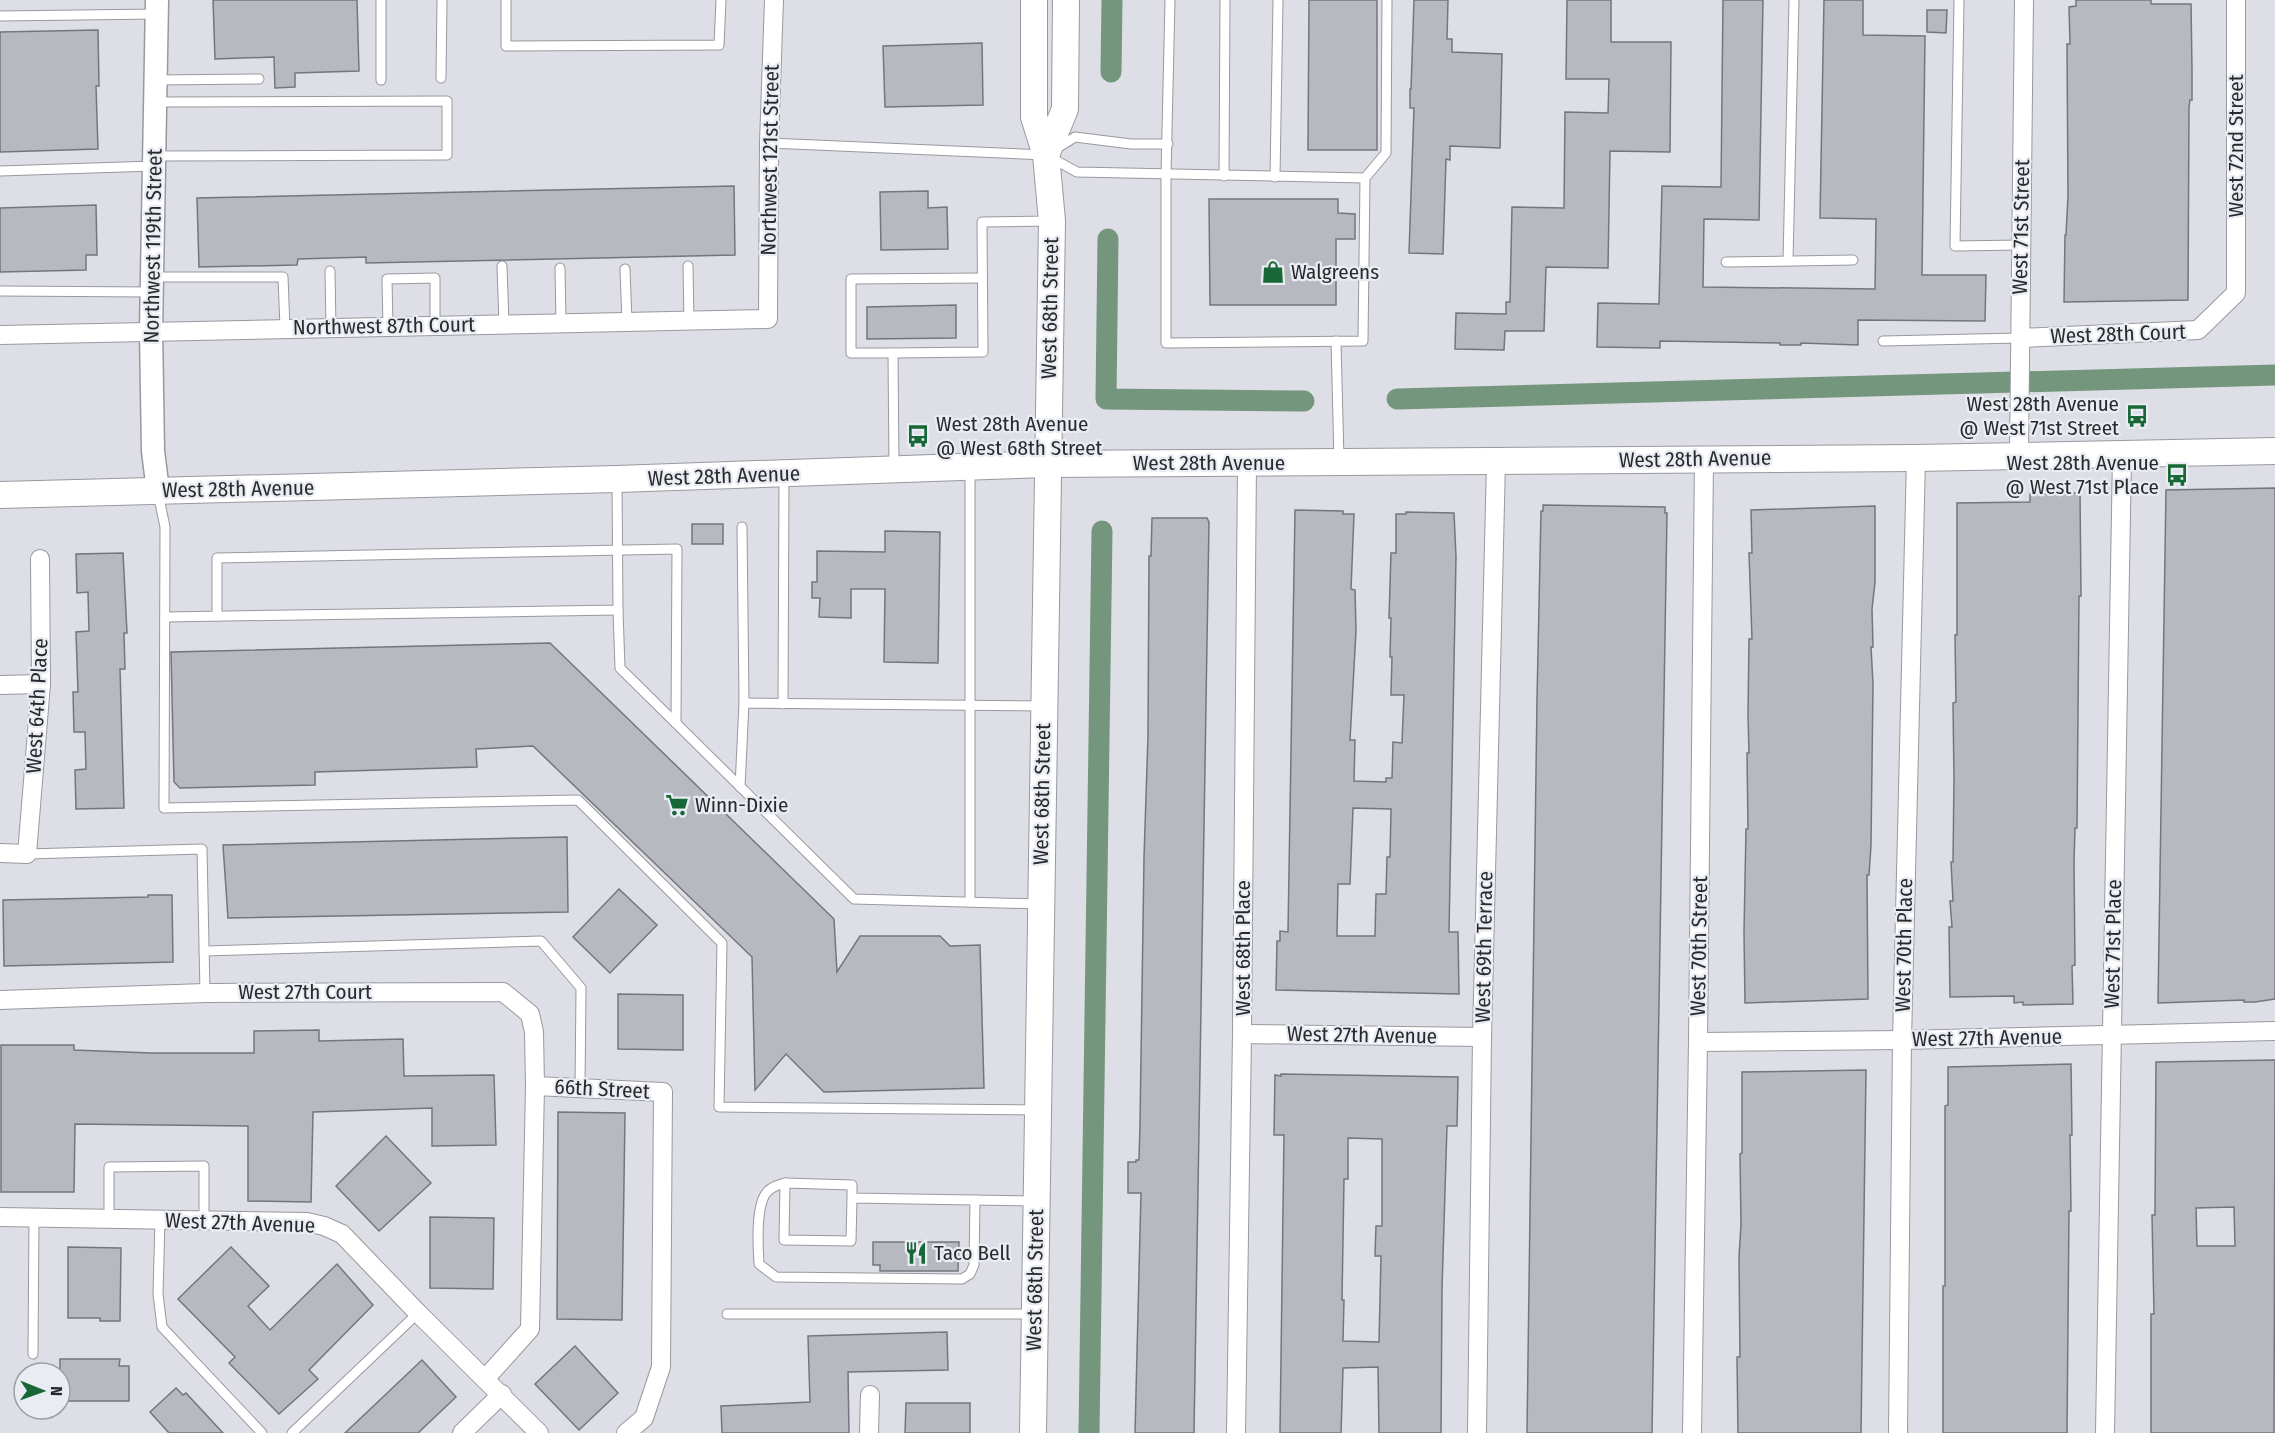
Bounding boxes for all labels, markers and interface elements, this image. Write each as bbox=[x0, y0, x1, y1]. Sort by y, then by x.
street label: Northwest 121st Street bbox=[755, 64, 785, 256]
street label: West 72nd Street bbox=[2223, 74, 2249, 218]
street label: Northwest 119th Street bbox=[138, 148, 168, 344]
street label: West 71st Street bbox=[2007, 159, 2035, 295]
street label: West 68th Street bbox=[1036, 237, 1064, 379]
shop icon: Walgreens bbox=[1260, 259, 1286, 285]
place label: Walgreens bbox=[1291, 259, 1379, 285]
street label: Northwest 87th Court bbox=[293, 311, 475, 341]
street label: West 28th Court bbox=[2050, 319, 2186, 349]
place label: West 28th Avenue @ West 71st Street bbox=[1959, 391, 2119, 441]
bus stop icon: West 28th Avenue @ West 71st Street bbox=[2124, 403, 2150, 429]
place label: West 28th Avenue @ West 68th Street bbox=[936, 411, 1103, 461]
bus stop icon: West 28th Avenue @ West 68th Street bbox=[905, 423, 931, 449]
street label: West 28th Avenue bbox=[1619, 445, 1771, 473]
street label: West 28th Avenue bbox=[1133, 450, 1285, 476]
place label: West 28th Avenue @ West 71st Place bbox=[2005, 450, 2159, 500]
street label: West 28th Avenue bbox=[647, 460, 801, 492]
bus stop icon: West 28th Avenue @ West 71st Place bbox=[2164, 462, 2190, 488]
street label: West 28th Avenue bbox=[162, 475, 314, 503]
street label: West 64th Place bbox=[20, 638, 54, 774]
street label: West 68th Street bbox=[1028, 723, 1056, 865]
supermarket icon: Winn-Dixie bbox=[664, 792, 690, 818]
place label: Winn-Dixie bbox=[695, 792, 788, 818]
street label: West 69th Terrace bbox=[1470, 871, 1498, 1023]
street label: West 70th Street bbox=[1685, 875, 1713, 1016]
street label: West 70th Place bbox=[1890, 878, 1918, 1012]
street label: West 71st Place bbox=[2099, 879, 2127, 1009]
street label: West 68th Place bbox=[1230, 880, 1256, 1016]
street label: West 27th Court bbox=[238, 979, 372, 1005]
street label: West 27th Avenue bbox=[1287, 1021, 1437, 1049]
street label: West 27th Avenue bbox=[1912, 1024, 2062, 1052]
street label: 66th Street bbox=[554, 1074, 650, 1104]
street label: West 27th Avenue bbox=[164, 1207, 316, 1239]
street label: West 68th Street bbox=[1021, 1209, 1049, 1351]
restaurant icon: Taco Bell bbox=[903, 1240, 929, 1266]
place label: Taco Bell bbox=[934, 1240, 1011, 1266]
north arrow bbox=[12, 1361, 72, 1421]
text: N bbox=[47, 1386, 66, 1396]

